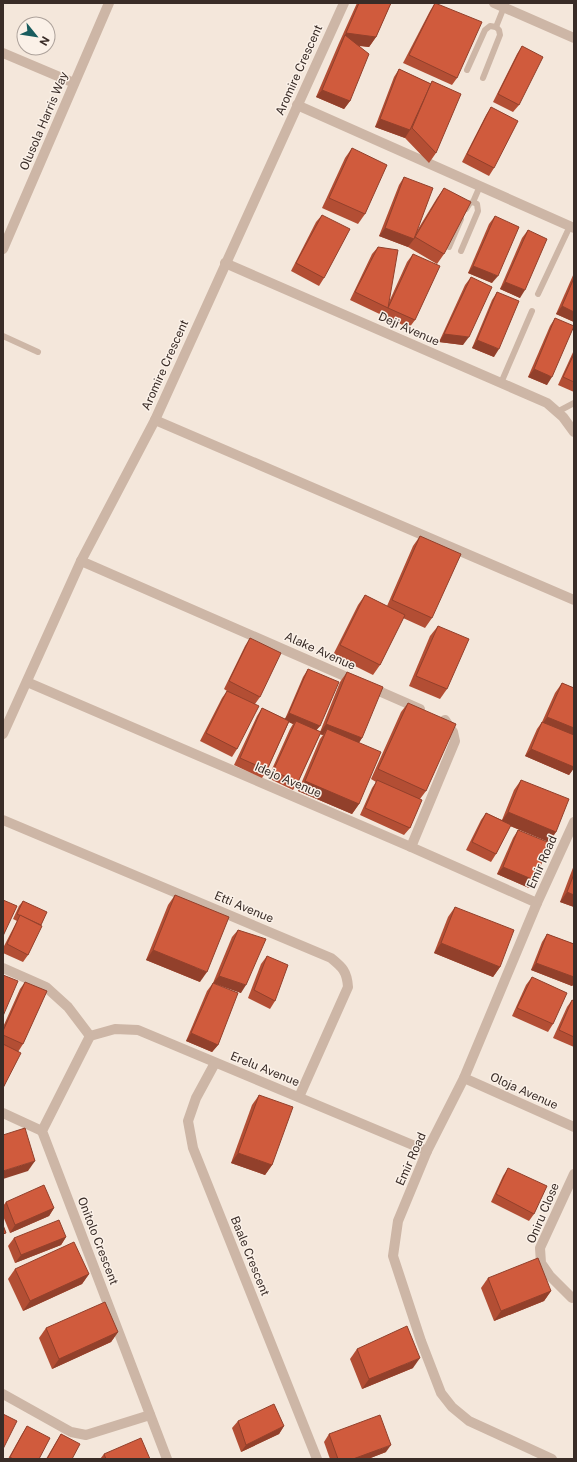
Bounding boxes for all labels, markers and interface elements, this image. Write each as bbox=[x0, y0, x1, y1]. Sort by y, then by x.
north arrow bbox=[16, 16, 56, 56]
street label: Aromire Crescent bbox=[273, 22, 325, 118]
text: N bbox=[37, 34, 52, 48]
street label: Olusola Harris Way bbox=[17, 69, 71, 172]
street label: Deji Avenue bbox=[376, 309, 442, 349]
street label: Aromire Crescent bbox=[139, 317, 191, 413]
street label: Alake Avenue bbox=[282, 629, 358, 673]
street label: Idejo Avenue bbox=[252, 760, 324, 800]
street label: Emir Road bbox=[524, 833, 560, 891]
street label: Etti Avenue bbox=[212, 888, 276, 926]
street label: Erelu Avenue bbox=[228, 1049, 302, 1089]
street label: Oloja Avenue bbox=[488, 1070, 560, 1112]
street label: Emir Road bbox=[393, 1130, 429, 1188]
street label: Oniru Close bbox=[524, 1180, 562, 1245]
street label: Onitolo Crescent bbox=[75, 1195, 121, 1287]
street label: Baale Crescent bbox=[228, 1214, 272, 1298]

